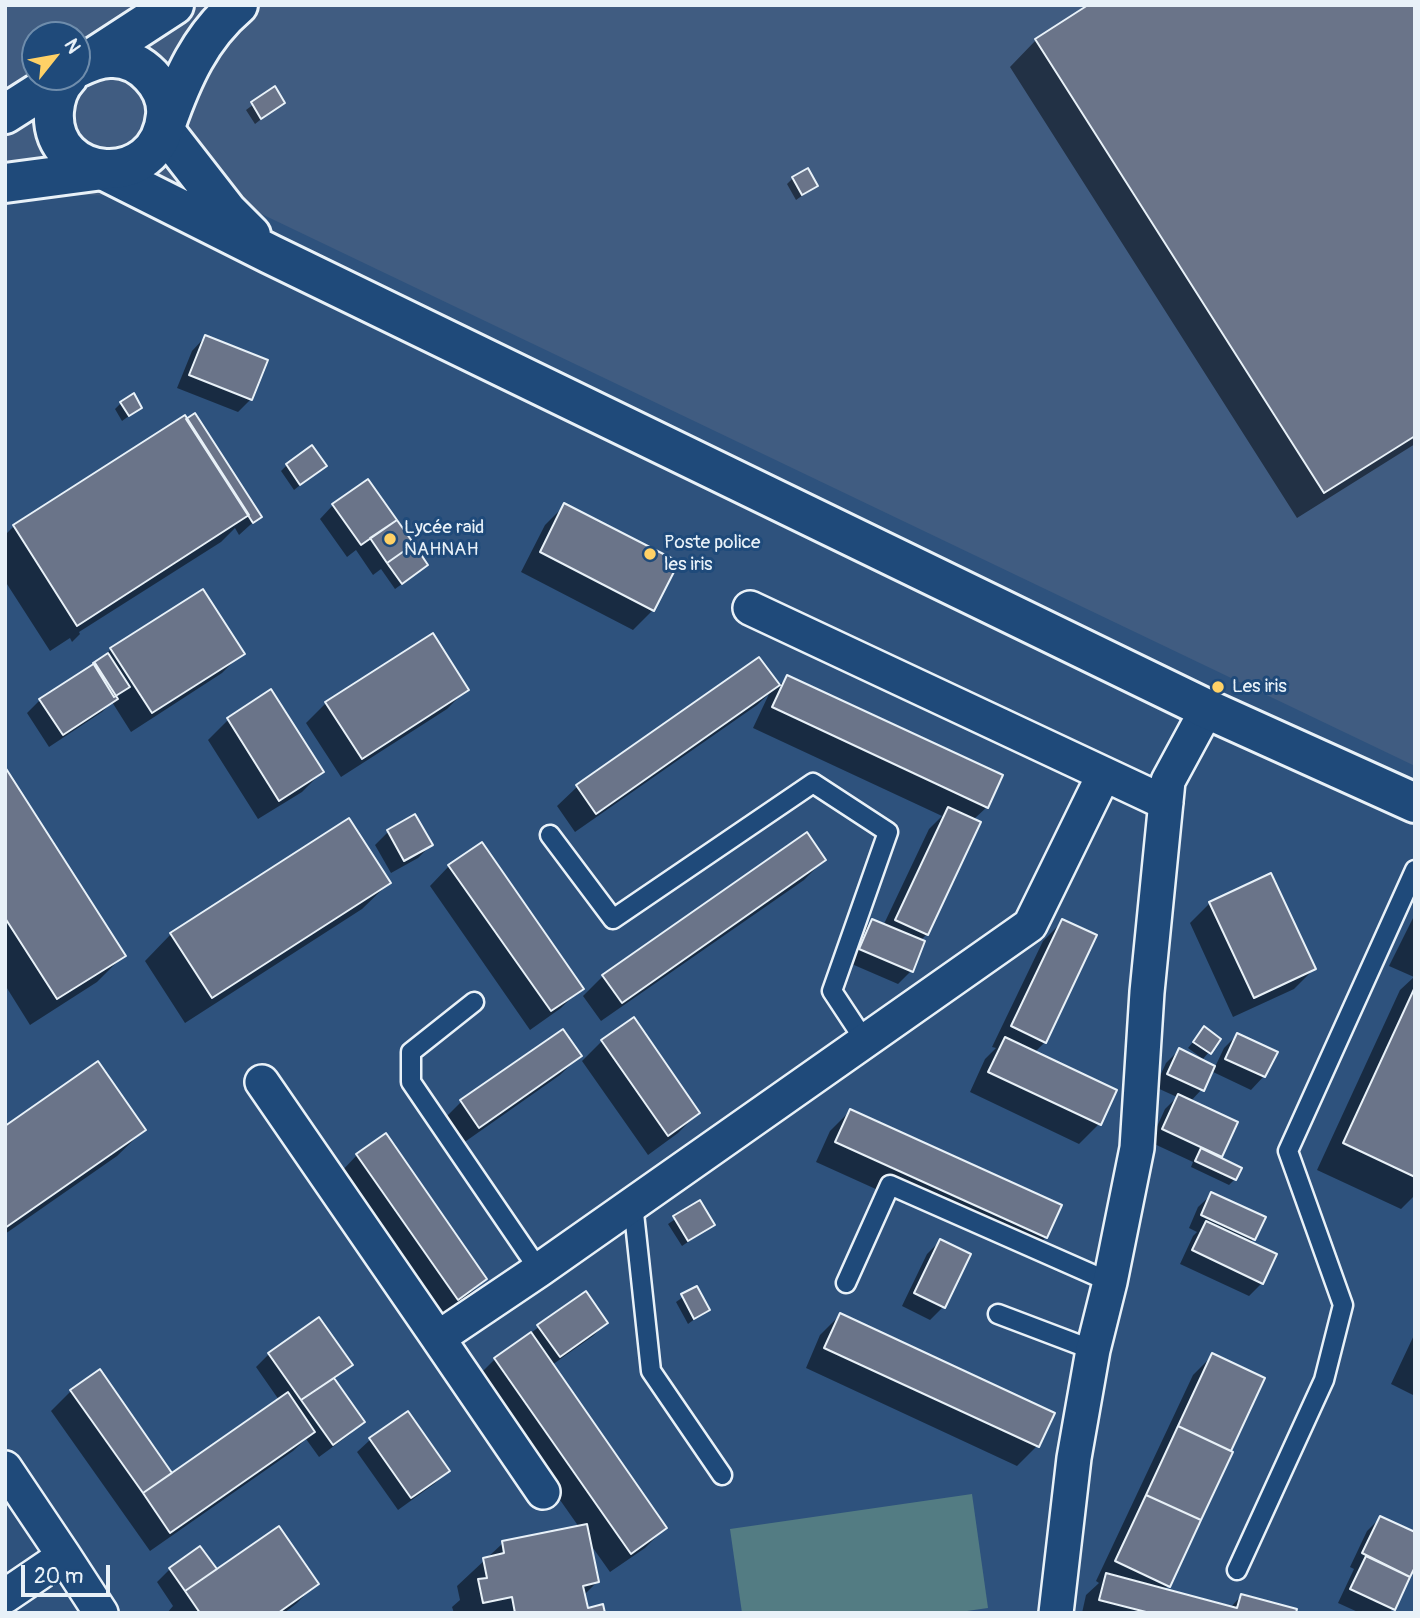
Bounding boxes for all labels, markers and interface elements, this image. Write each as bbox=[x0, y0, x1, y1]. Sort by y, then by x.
north arrow bbox=[21, 21, 91, 91]
text: N bbox=[59, 35, 86, 58]
place label: Lycée raid NAHNAH bbox=[404, 517, 484, 561]
marker: Lycée raid NAHNAH bbox=[382, 531, 398, 547]
place label: Poste police les iris bbox=[664, 532, 760, 576]
marker: Poste police les iris bbox=[642, 546, 658, 562]
place label: Les iris bbox=[1232, 676, 1287, 698]
marker: Les iris bbox=[1210, 679, 1226, 695]
scale bar bbox=[24, 1552, 114, 1596]
text: 20 m bbox=[34, 1563, 83, 1590]

